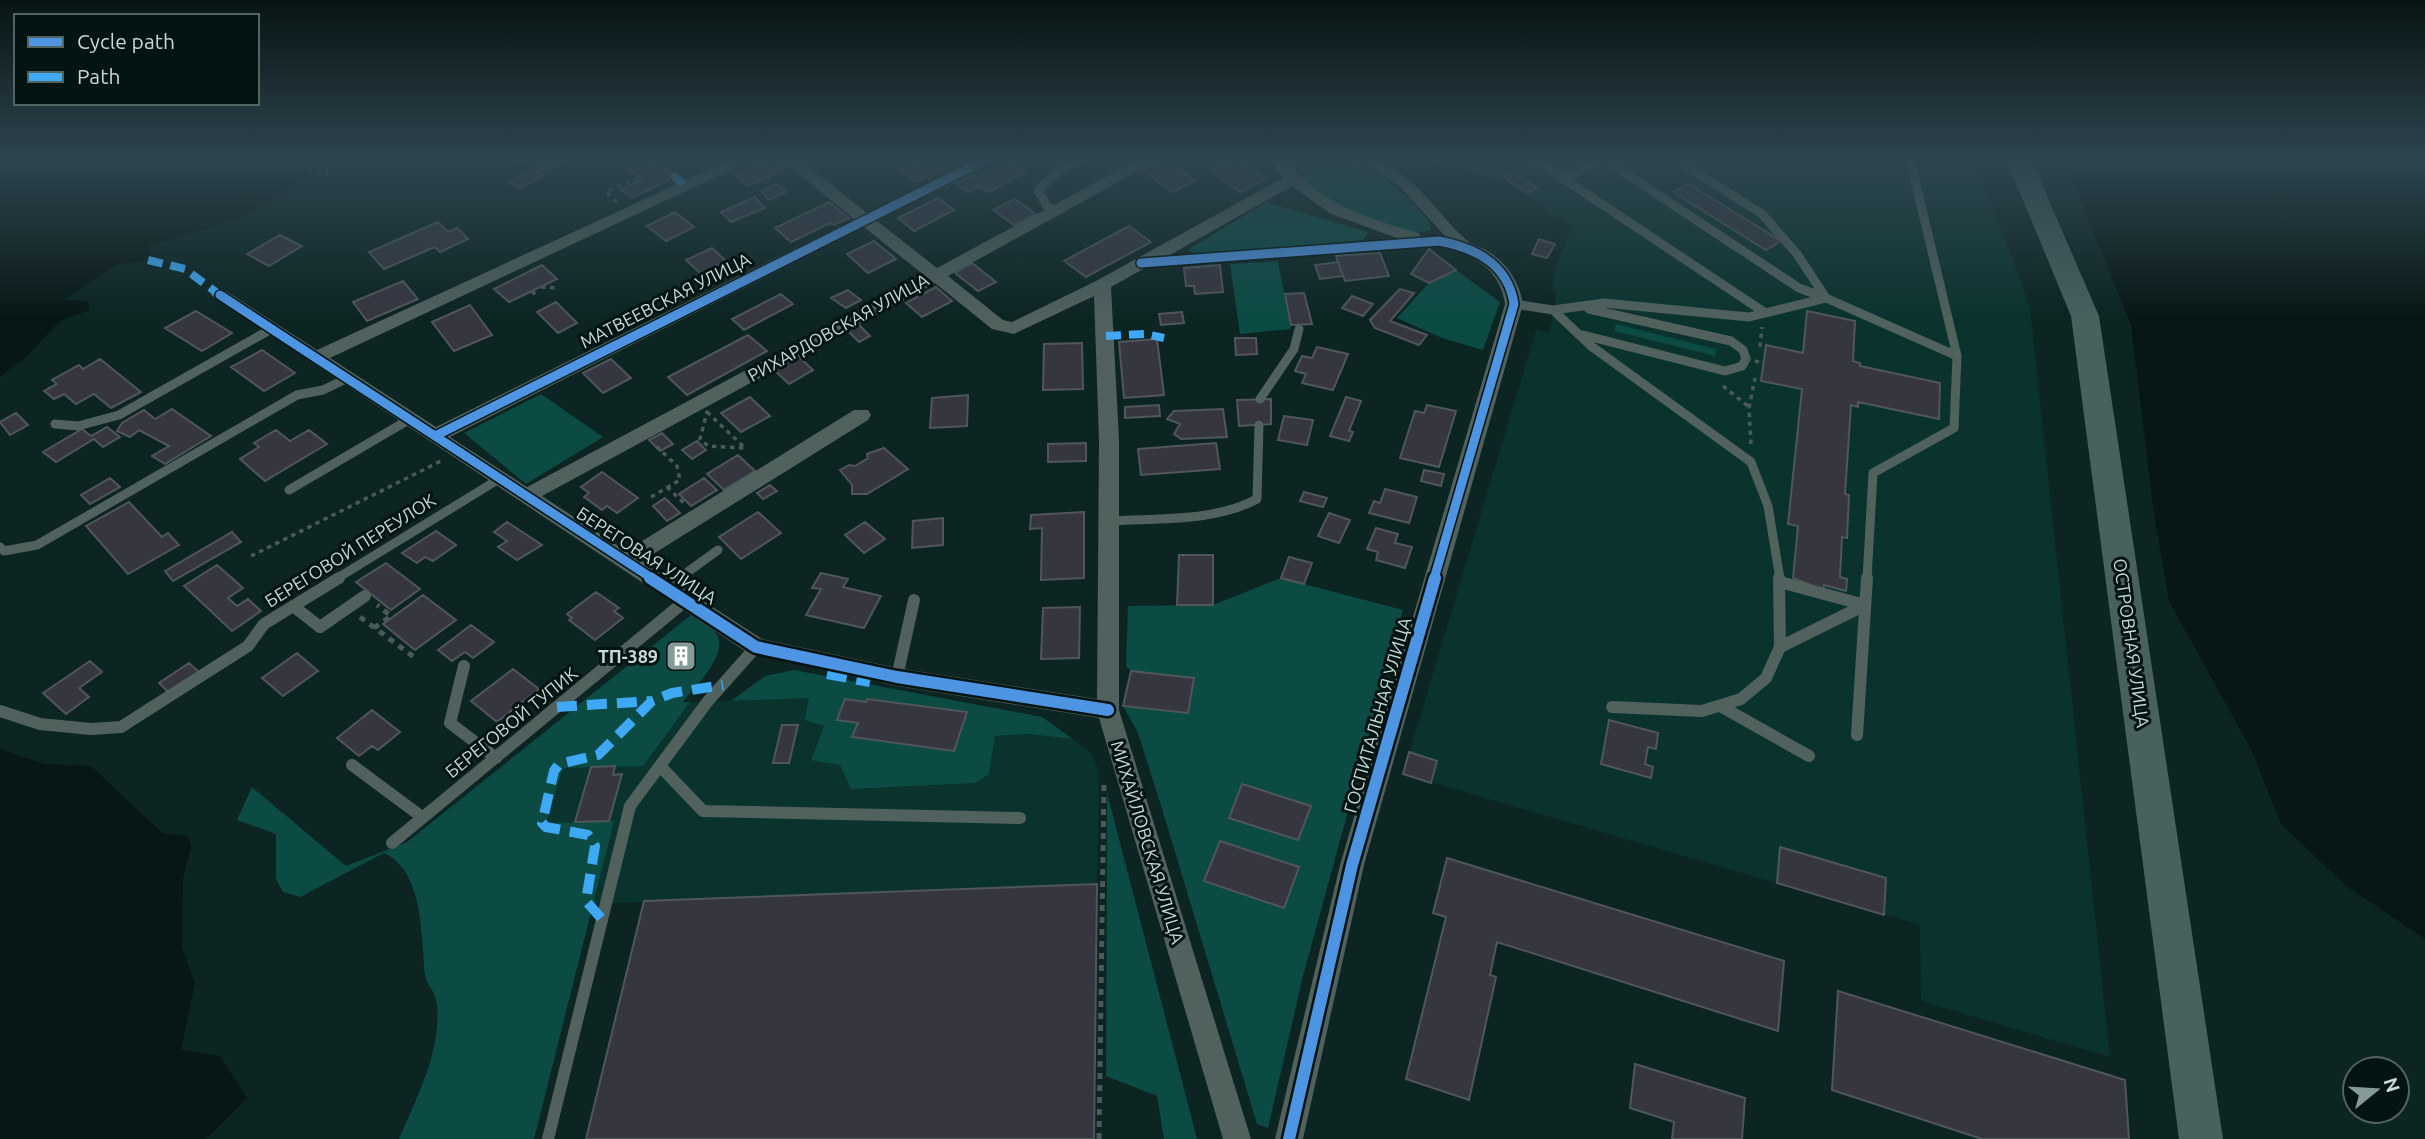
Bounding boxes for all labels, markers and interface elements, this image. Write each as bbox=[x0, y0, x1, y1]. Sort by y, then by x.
legend bbox=[14, 14, 259, 105]
text: Cycle path bbox=[77, 29, 175, 53]
text: Path bbox=[77, 64, 120, 88]
street label: МАТВЕЕВСКАЯ УЛИЦА bbox=[576, 248, 754, 352]
street label: РИХАРДОВСКАЯ УЛИЦА bbox=[744, 269, 932, 385]
street label: БЕРЕГОВОЙ ПЕРЕУЛОК bbox=[261, 489, 439, 611]
street label: БЕРЕГОВАЯ УЛИЦА bbox=[573, 502, 721, 608]
street label: ОСТРОВНАЯ УЛИЦА bbox=[2110, 557, 2154, 729]
street label: ГОСПИТАЛЬНАЯ УЛИЦА bbox=[1339, 615, 1415, 815]
building icon: ТП-389 bbox=[664, 639, 698, 673]
place label: ТП-389 bbox=[598, 646, 658, 666]
street label: БЕРЕГОВОЙ ТУПИК bbox=[441, 663, 581, 781]
street label: МИХАЙЛОВСКАЯ УЛИЦА bbox=[1108, 738, 1189, 946]
north arrow bbox=[2341, 1055, 2411, 1125]
text: N bbox=[2380, 1075, 2405, 1095]

